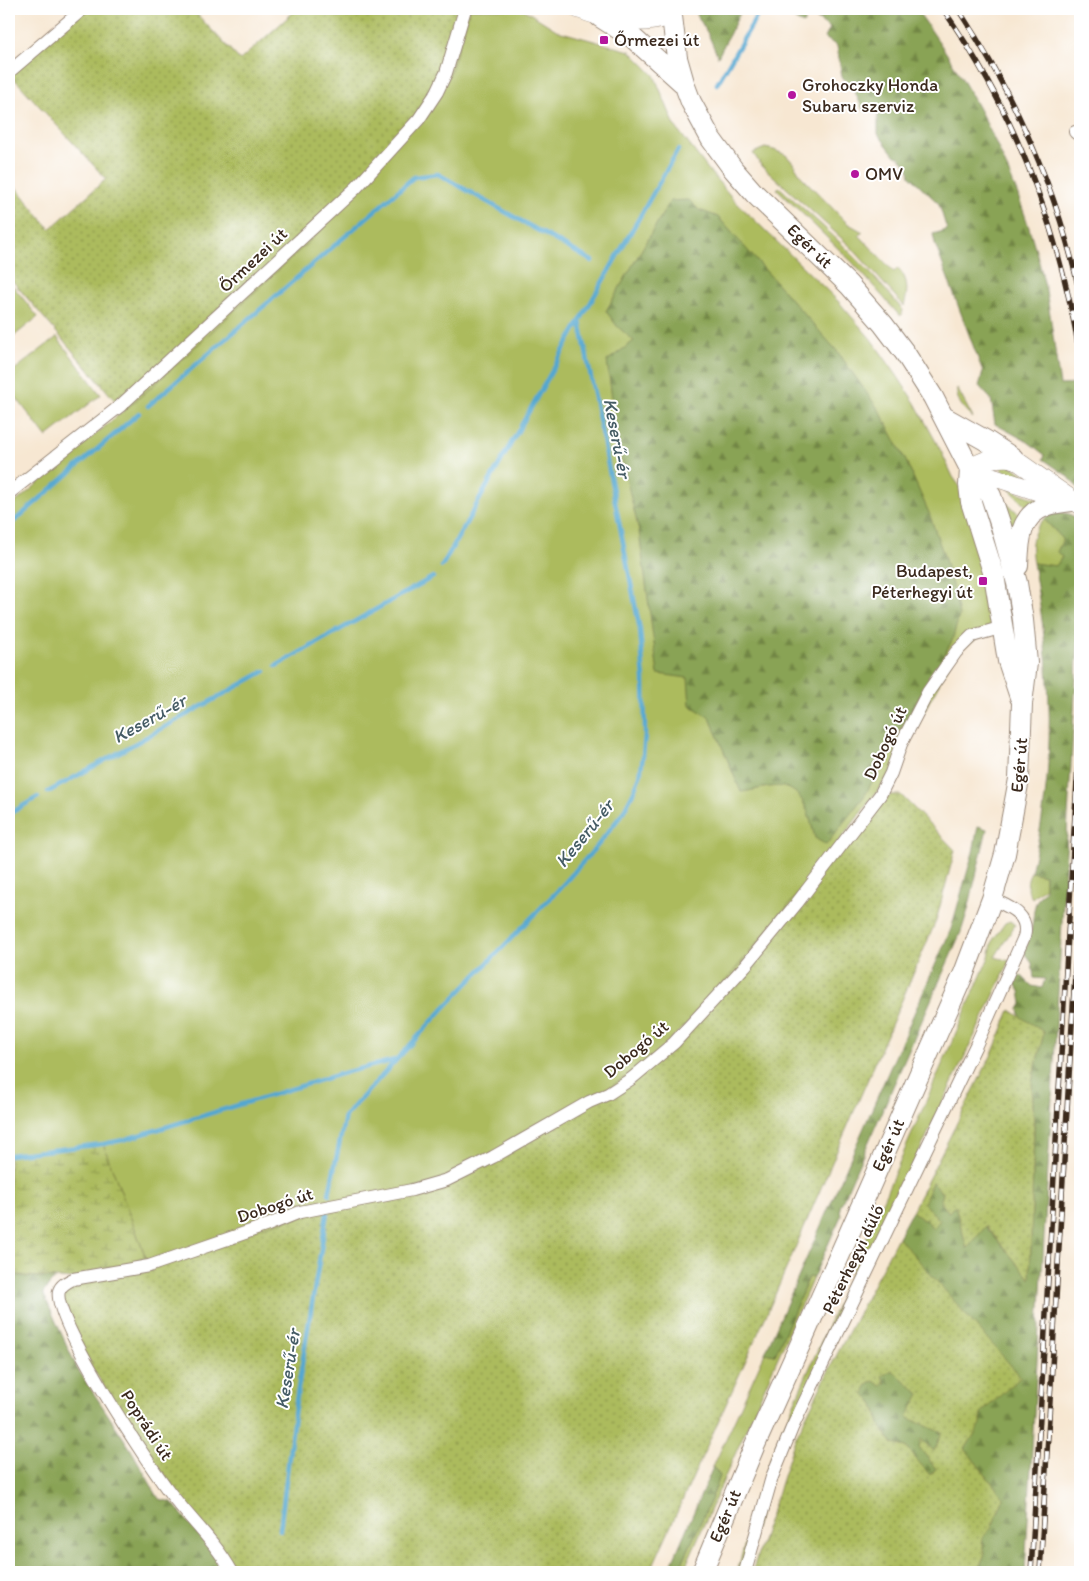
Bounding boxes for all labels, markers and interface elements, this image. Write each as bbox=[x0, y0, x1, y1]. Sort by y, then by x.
place label: Őrmezei út bbox=[614, 29, 700, 51]
marker: Őrmezei út bbox=[598, 34, 610, 46]
place label: Grohoczky Honda Subaru szerviz bbox=[802, 74, 938, 117]
marker: Grohoczky Honda Subaru szerviz bbox=[786, 89, 798, 101]
place label: OMV bbox=[865, 163, 903, 185]
marker: OMV bbox=[849, 168, 861, 180]
street label: Egér út bbox=[782, 219, 838, 273]
street label: Őrmezei út bbox=[214, 223, 292, 297]
water label: Keserű-ér bbox=[599, 396, 637, 482]
place label: Budapest, Péterhegyi út bbox=[871, 560, 973, 603]
marker: Budapest, Péterhegyi út bbox=[977, 575, 989, 587]
water label: Keserű-ér bbox=[108, 688, 192, 748]
street label: Dobogó út bbox=[858, 702, 912, 783]
street label: Egér út bbox=[1006, 736, 1032, 794]
water label: Keserű-ér bbox=[550, 793, 620, 872]
street label: Dobogó út bbox=[599, 1015, 673, 1083]
street label: Egér út bbox=[867, 1115, 909, 1175]
street label: Dobogó út bbox=[234, 1182, 316, 1228]
street label: Péterhegyi dűlő bbox=[817, 1201, 889, 1317]
water label: Keserű-ér bbox=[270, 1325, 306, 1411]
street label: Poprádi út bbox=[116, 1386, 178, 1465]
street label: Egér út bbox=[704, 1486, 746, 1546]

